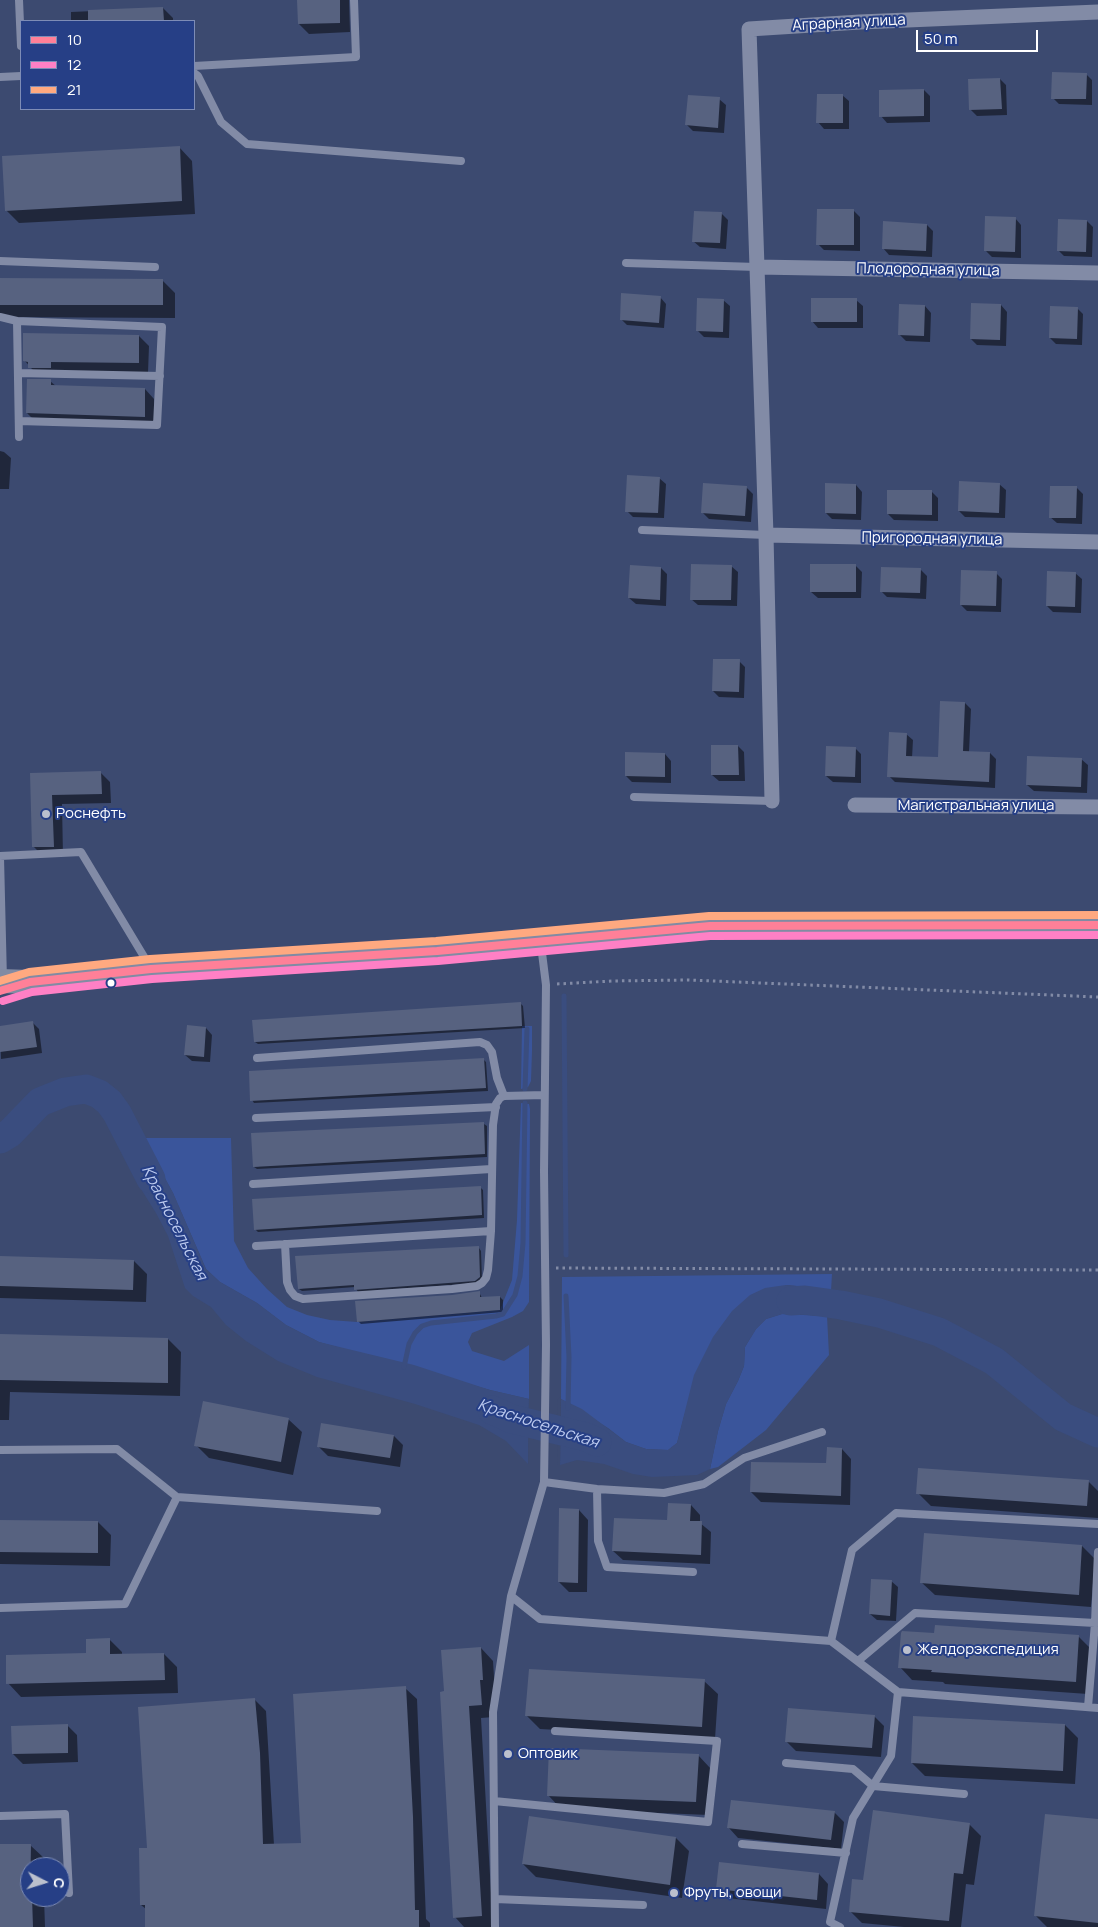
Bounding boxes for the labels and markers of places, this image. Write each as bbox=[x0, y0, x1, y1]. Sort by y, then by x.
place label: Роснефть bbox=[56, 805, 126, 823]
marker: Роснефть bbox=[40, 808, 52, 820]
unlabelled marker bbox=[106, 978, 116, 988]
place label: Желдорэкспедиция bbox=[917, 1641, 1059, 1659]
marker: Желдорэкспедиция bbox=[901, 1644, 913, 1656]
place label: Оптовик bbox=[518, 1745, 578, 1763]
marker: Оптовик bbox=[502, 1748, 514, 1760]
place label: Фруты, овощи bbox=[684, 1884, 782, 1902]
marker: Фруты, овощи bbox=[668, 1887, 680, 1899]

